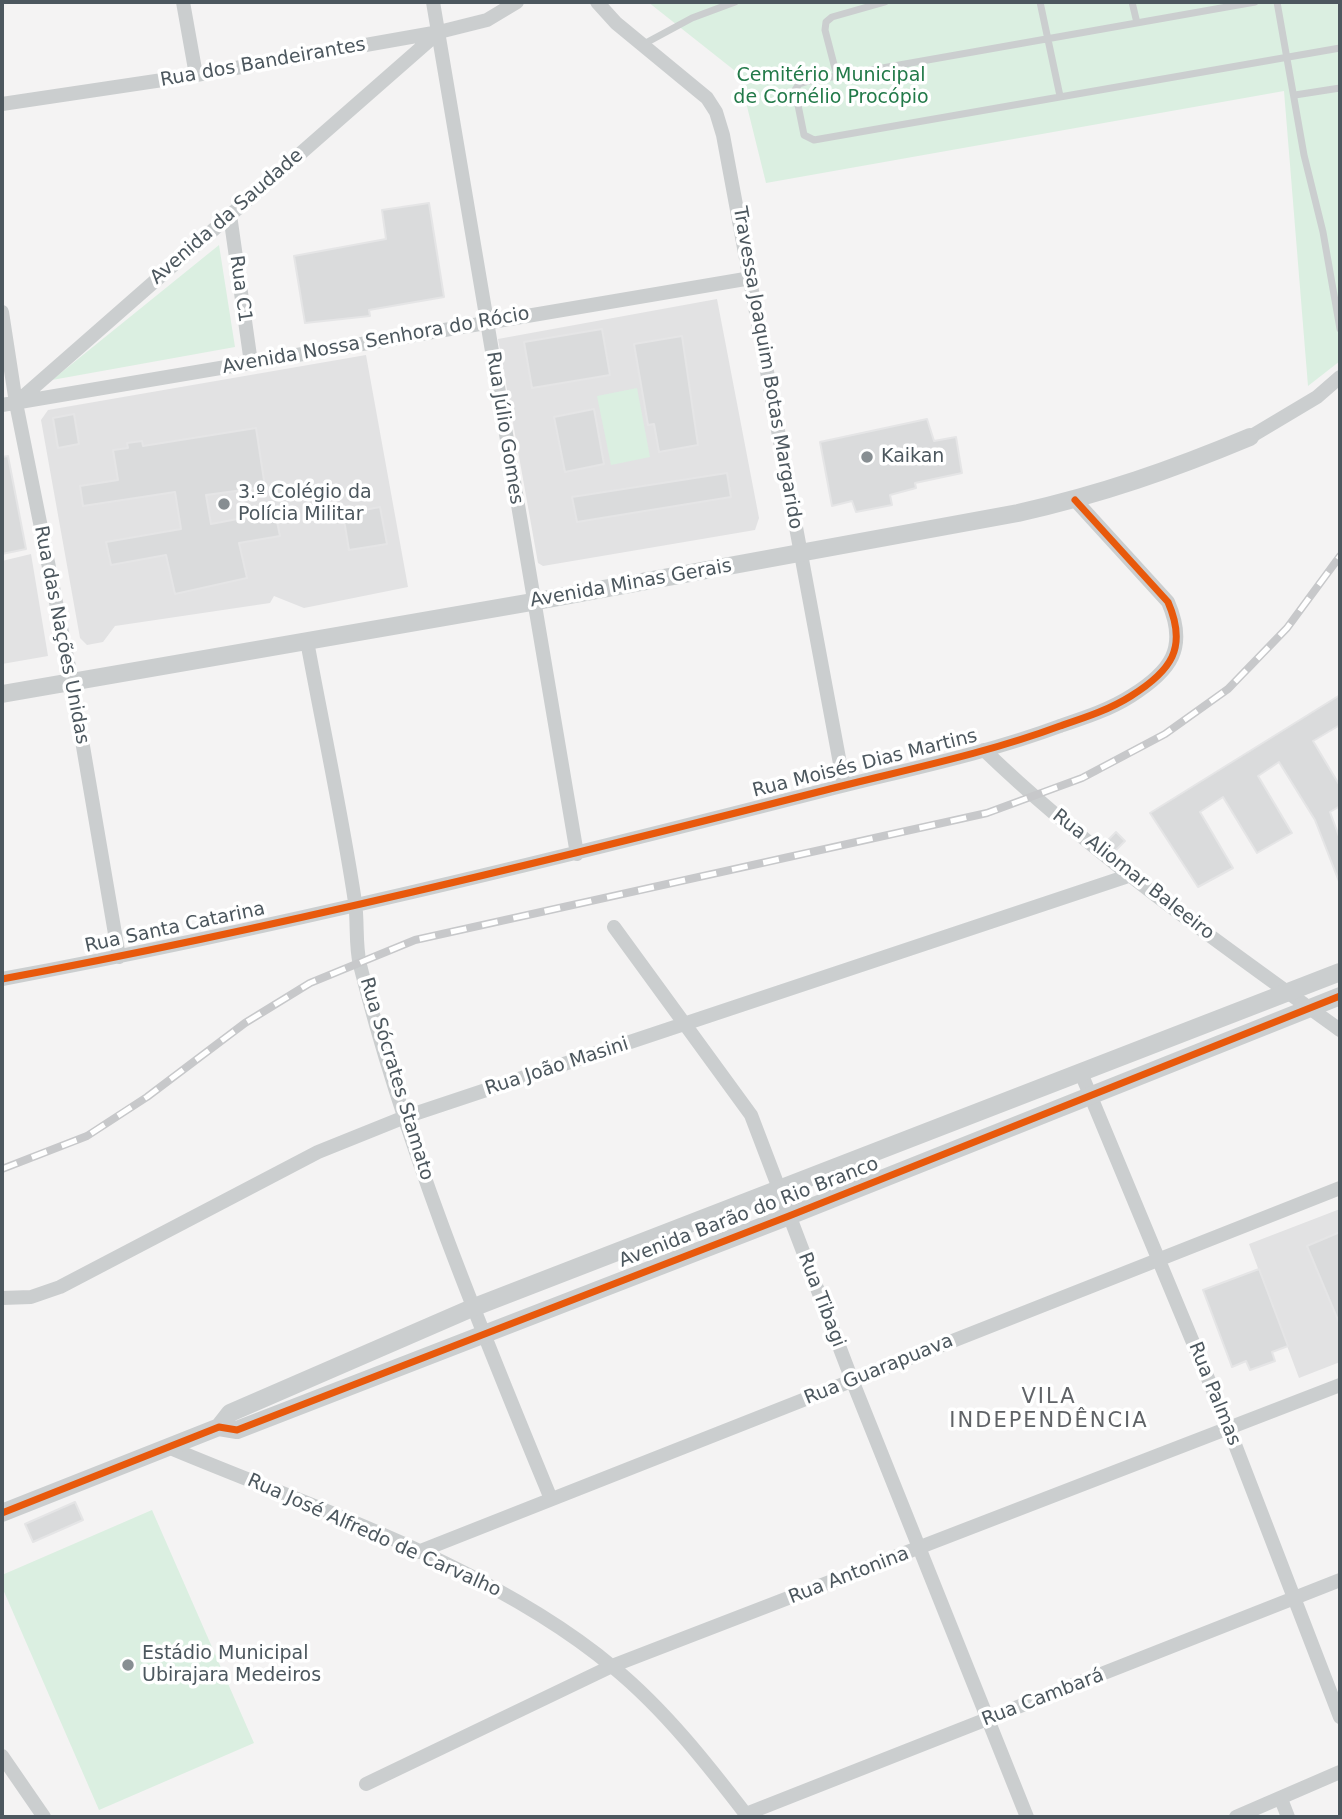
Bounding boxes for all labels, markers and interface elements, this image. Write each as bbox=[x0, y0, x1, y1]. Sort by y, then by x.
street label: Rua dos Bandeirantes bbox=[159, 34, 367, 92]
park label: Cemitério Municipal de Cornélio Procópio bbox=[733, 65, 929, 109]
street label: Avenida da Saudade bbox=[146, 144, 308, 290]
street label: Travessa Joaquim Botas Margarido bbox=[727, 205, 807, 531]
street label: Rua C1 bbox=[224, 254, 256, 324]
street label: Avenida Nossa Senhora do Rócio bbox=[221, 303, 531, 379]
street label: Rua Júlio Gomes bbox=[481, 350, 527, 506]
place label: Kaikan bbox=[881, 446, 944, 468]
marker: Kaikan bbox=[859, 449, 875, 465]
place label: 3.º Colégio da Polícia Militar bbox=[238, 482, 372, 526]
marker: 3.º Colégio da Polícia Militar bbox=[216, 496, 232, 512]
street label: Rua das Nações Unidas bbox=[29, 524, 93, 746]
street label: Avenida Minas Gerais bbox=[528, 555, 734, 613]
street label: Rua Moisés Dias Martins bbox=[750, 725, 980, 803]
street label: Rua Aliomar Baleeiro bbox=[1048, 805, 1218, 945]
street label: Rua Santa Catarina bbox=[83, 898, 267, 958]
street label: Rua Sócrates Stamato bbox=[354, 975, 438, 1183]
street label: Rua João Masini bbox=[483, 1033, 631, 1101]
street label: Avenida Barão do Rio Branco bbox=[616, 1153, 882, 1273]
street label: Rua Tibagi bbox=[793, 1250, 849, 1350]
street label: Rua Guarapuava bbox=[801, 1330, 957, 1410]
street label: Rua Palmas bbox=[1183, 1339, 1245, 1449]
district label: VILA INDEPENDÊNCIA bbox=[951, 1385, 1147, 1435]
street label: Rua José Alfredo de Carvalho bbox=[244, 1470, 504, 1602]
street label: Rua Antonina bbox=[786, 1543, 912, 1609]
place label: Estádio Municipal Ubirajara Medeiros bbox=[142, 1643, 321, 1687]
marker: Estádio Municipal Ubirajara Medeiros bbox=[120, 1657, 136, 1673]
street label: Rua Cambará bbox=[979, 1664, 1107, 1732]

